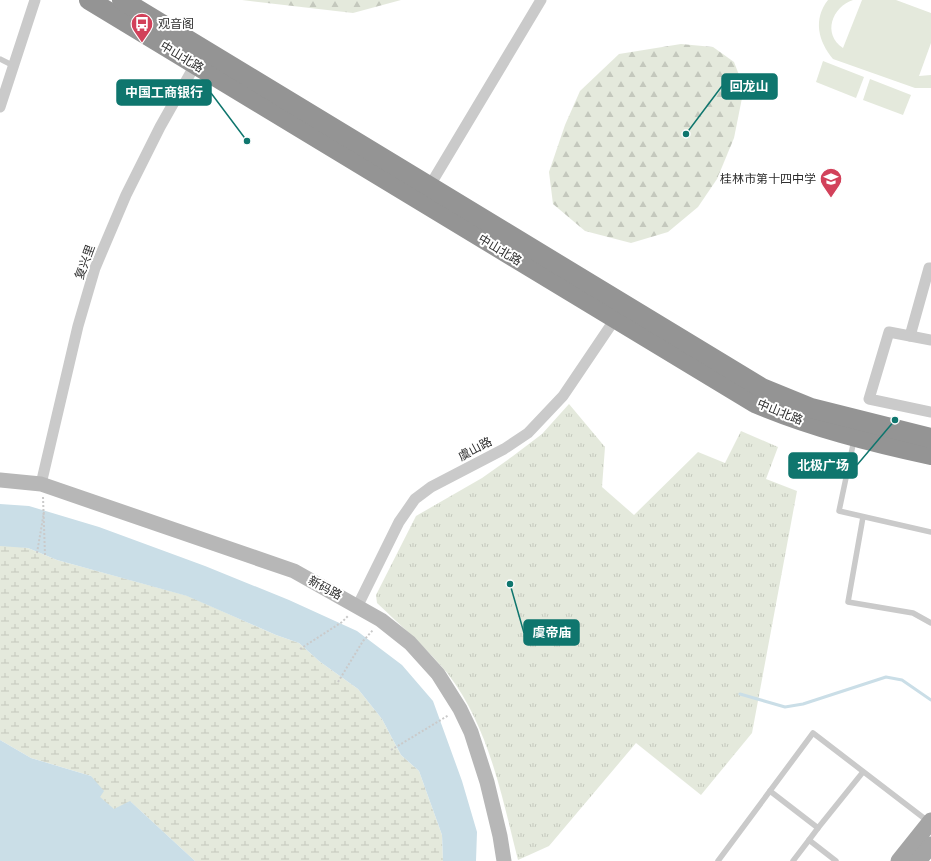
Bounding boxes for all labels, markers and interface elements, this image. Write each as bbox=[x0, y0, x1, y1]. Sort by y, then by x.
bus stop icon: 观音阁 bbox=[129, 11, 155, 44]
place label: 观音阁 bbox=[158, 17, 194, 32]
street label: 中山北路 bbox=[157, 39, 206, 76]
callout: 回龙山 bbox=[722, 74, 777, 99]
text: 回龙山 bbox=[729, 79, 769, 95]
callout: 中国工商银行 bbox=[117, 80, 211, 105]
text: 中国工商银行 bbox=[125, 85, 203, 101]
school or university icon: 桂林市第十四中学 bbox=[818, 166, 844, 199]
place label: 桂林市第十四中学 bbox=[720, 172, 816, 187]
street label: 中山北路 bbox=[475, 232, 524, 269]
street label: 复兴里 bbox=[72, 243, 99, 282]
street label: 中山北路 bbox=[755, 397, 805, 428]
street label: 虞山路 bbox=[456, 434, 495, 465]
callout: 北极广场 bbox=[789, 453, 857, 478]
text: 北极广场 bbox=[797, 458, 849, 474]
street label: 新码路 bbox=[305, 573, 344, 604]
callout: 虞帝庙 bbox=[524, 620, 579, 645]
text: 虞帝庙 bbox=[532, 625, 572, 641]

